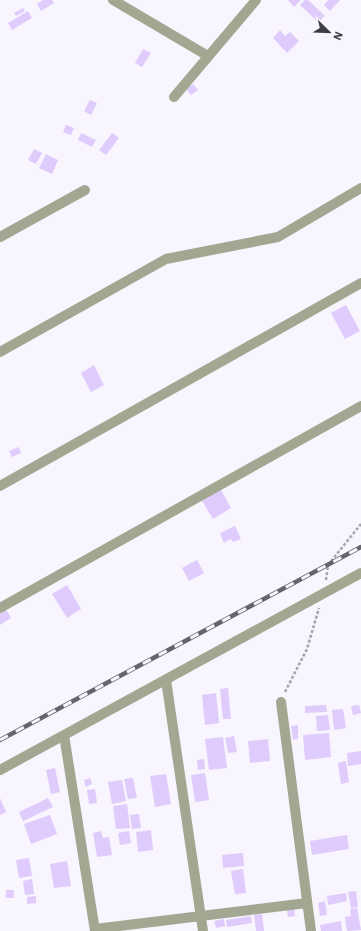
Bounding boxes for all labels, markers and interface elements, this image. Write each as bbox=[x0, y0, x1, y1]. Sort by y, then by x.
north arrow bbox=[309, 12, 349, 52]
text: N bbox=[330, 30, 346, 42]

